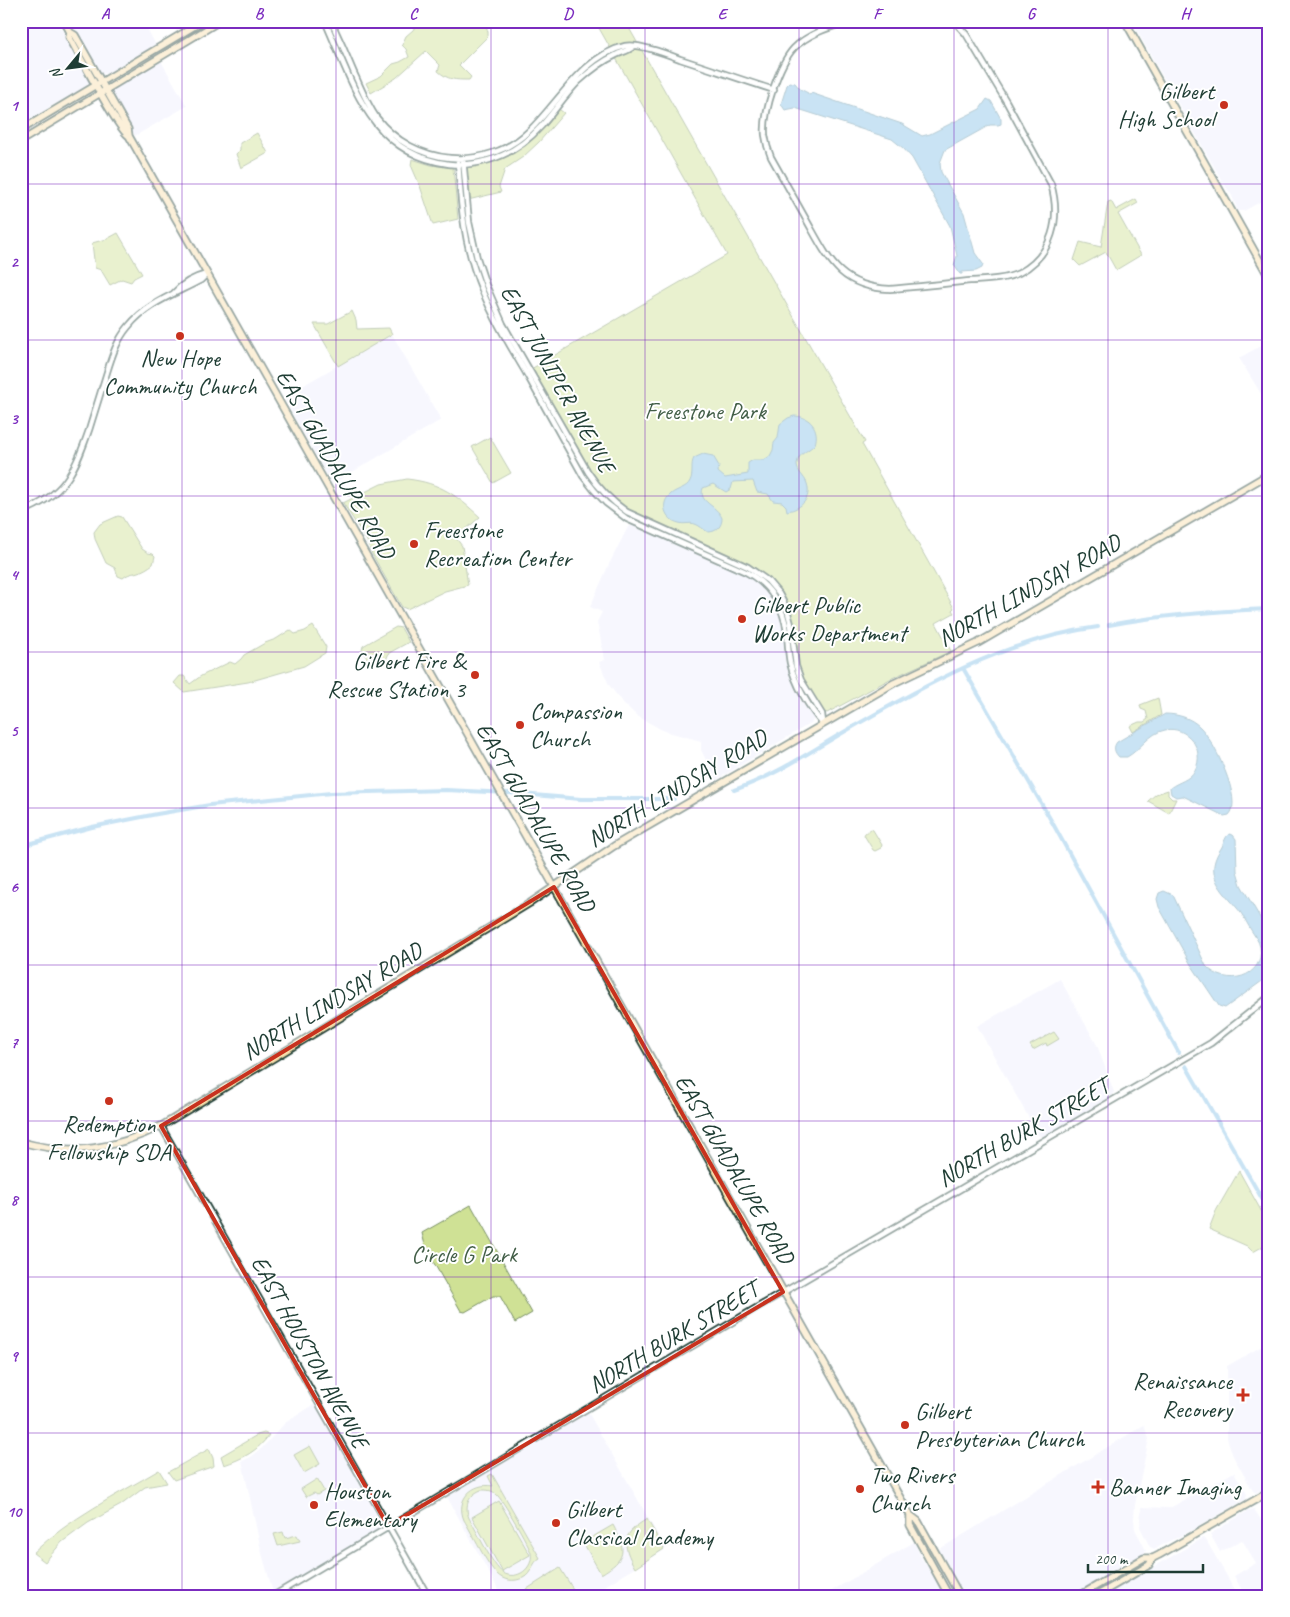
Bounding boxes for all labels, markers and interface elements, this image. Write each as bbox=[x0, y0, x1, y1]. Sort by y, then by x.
text: A bbox=[101, 4, 111, 24]
text: B bbox=[255, 4, 265, 24]
text: C bbox=[409, 4, 419, 24]
text: D bbox=[563, 4, 574, 24]
text: E bbox=[718, 4, 729, 24]
text: F bbox=[873, 4, 884, 24]
text: G bbox=[1027, 4, 1037, 24]
text: H bbox=[1180, 4, 1192, 24]
north arrow bbox=[42, 42, 92, 92]
text: N bbox=[46, 64, 67, 82]
place label: Gilbert High School bbox=[1118, 76, 1218, 134]
text: 1 bbox=[10, 96, 19, 116]
marker: Gilbert High School bbox=[1218, 99, 1230, 111]
text: 2 bbox=[10, 252, 19, 272]
street label: EAST JUNIPER AVENUE bbox=[494, 280, 623, 481]
marker: New Hope Community Church bbox=[174, 330, 186, 342]
place label: New Hope Community Church bbox=[103, 343, 258, 401]
street label: EAST GUADALUPE ROAD bbox=[270, 364, 404, 566]
park label: Freestone Park bbox=[645, 396, 768, 426]
text: 3 bbox=[10, 409, 19, 429]
place label: Freestone Recreation Center bbox=[424, 515, 573, 573]
street label: NORTH LINDSAY ROAD bbox=[932, 526, 1128, 653]
marker: Freestone Recreation Center bbox=[408, 538, 420, 550]
text: 4 bbox=[10, 565, 19, 585]
place label: Gilbert Public Works Department bbox=[752, 590, 909, 648]
marker: Gilbert Public Works Department bbox=[736, 613, 748, 625]
place label: Gilbert Fire & Rescue Station 3 bbox=[327, 646, 467, 704]
marker: Gilbert Fire & Rescue Station 3 bbox=[469, 669, 481, 681]
place label: Compassion Church bbox=[530, 696, 622, 754]
street label: EAST GUADALUPE ROAD bbox=[470, 717, 604, 919]
marker: Compassion Church bbox=[514, 719, 526, 731]
text: 5 bbox=[11, 721, 20, 741]
street label: NORTH LINDSAY ROAD bbox=[582, 721, 774, 854]
text: 6 bbox=[10, 877, 19, 897]
street label: NORTH LINDSAY ROAD bbox=[237, 934, 429, 1067]
text: 7 bbox=[10, 1033, 19, 1053]
street label: NORTH BURK STREET bbox=[932, 1068, 1119, 1193]
street label: EAST GUADALUPE ROAD bbox=[669, 1069, 803, 1271]
marker: Redemption Fellowship SDA bbox=[103, 1095, 115, 1107]
place label: Redemption Fellowship SDA bbox=[47, 1109, 172, 1167]
text: 8 bbox=[10, 1190, 19, 1210]
park label: Circle G Park bbox=[411, 1239, 519, 1269]
street label: EAST HOUSTON AVENUE bbox=[245, 1250, 377, 1456]
street label: NORTH BURK STREET bbox=[583, 1271, 769, 1400]
text: 9 bbox=[10, 1346, 19, 1366]
place label: Renaissance Recovery bbox=[1133, 1366, 1234, 1424]
marker: Renaissance Recovery bbox=[1236, 1388, 1250, 1402]
place label: Gilbert Presbyterian Church bbox=[915, 1396, 1086, 1454]
marker: Gilbert Presbyterian Church bbox=[899, 1419, 911, 1431]
place label: Two Rivers Church bbox=[870, 1460, 957, 1518]
place label: Banner Imaging bbox=[1109, 1472, 1243, 1502]
place label: Houston Elementary bbox=[324, 1476, 418, 1534]
marker: Banner Imaging bbox=[1091, 1480, 1105, 1494]
marker: Two Rivers Church bbox=[854, 1483, 866, 1495]
place label: Gilbert Classical Academy bbox=[566, 1494, 714, 1552]
marker: Houston Elementary bbox=[308, 1499, 320, 1511]
text: 10 bbox=[7, 1502, 23, 1522]
marker: Gilbert Classical Academy bbox=[550, 1517, 562, 1529]
scale bar bbox=[1088, 1542, 1202, 1574]
text: 200 m bbox=[1095, 1550, 1129, 1569]

